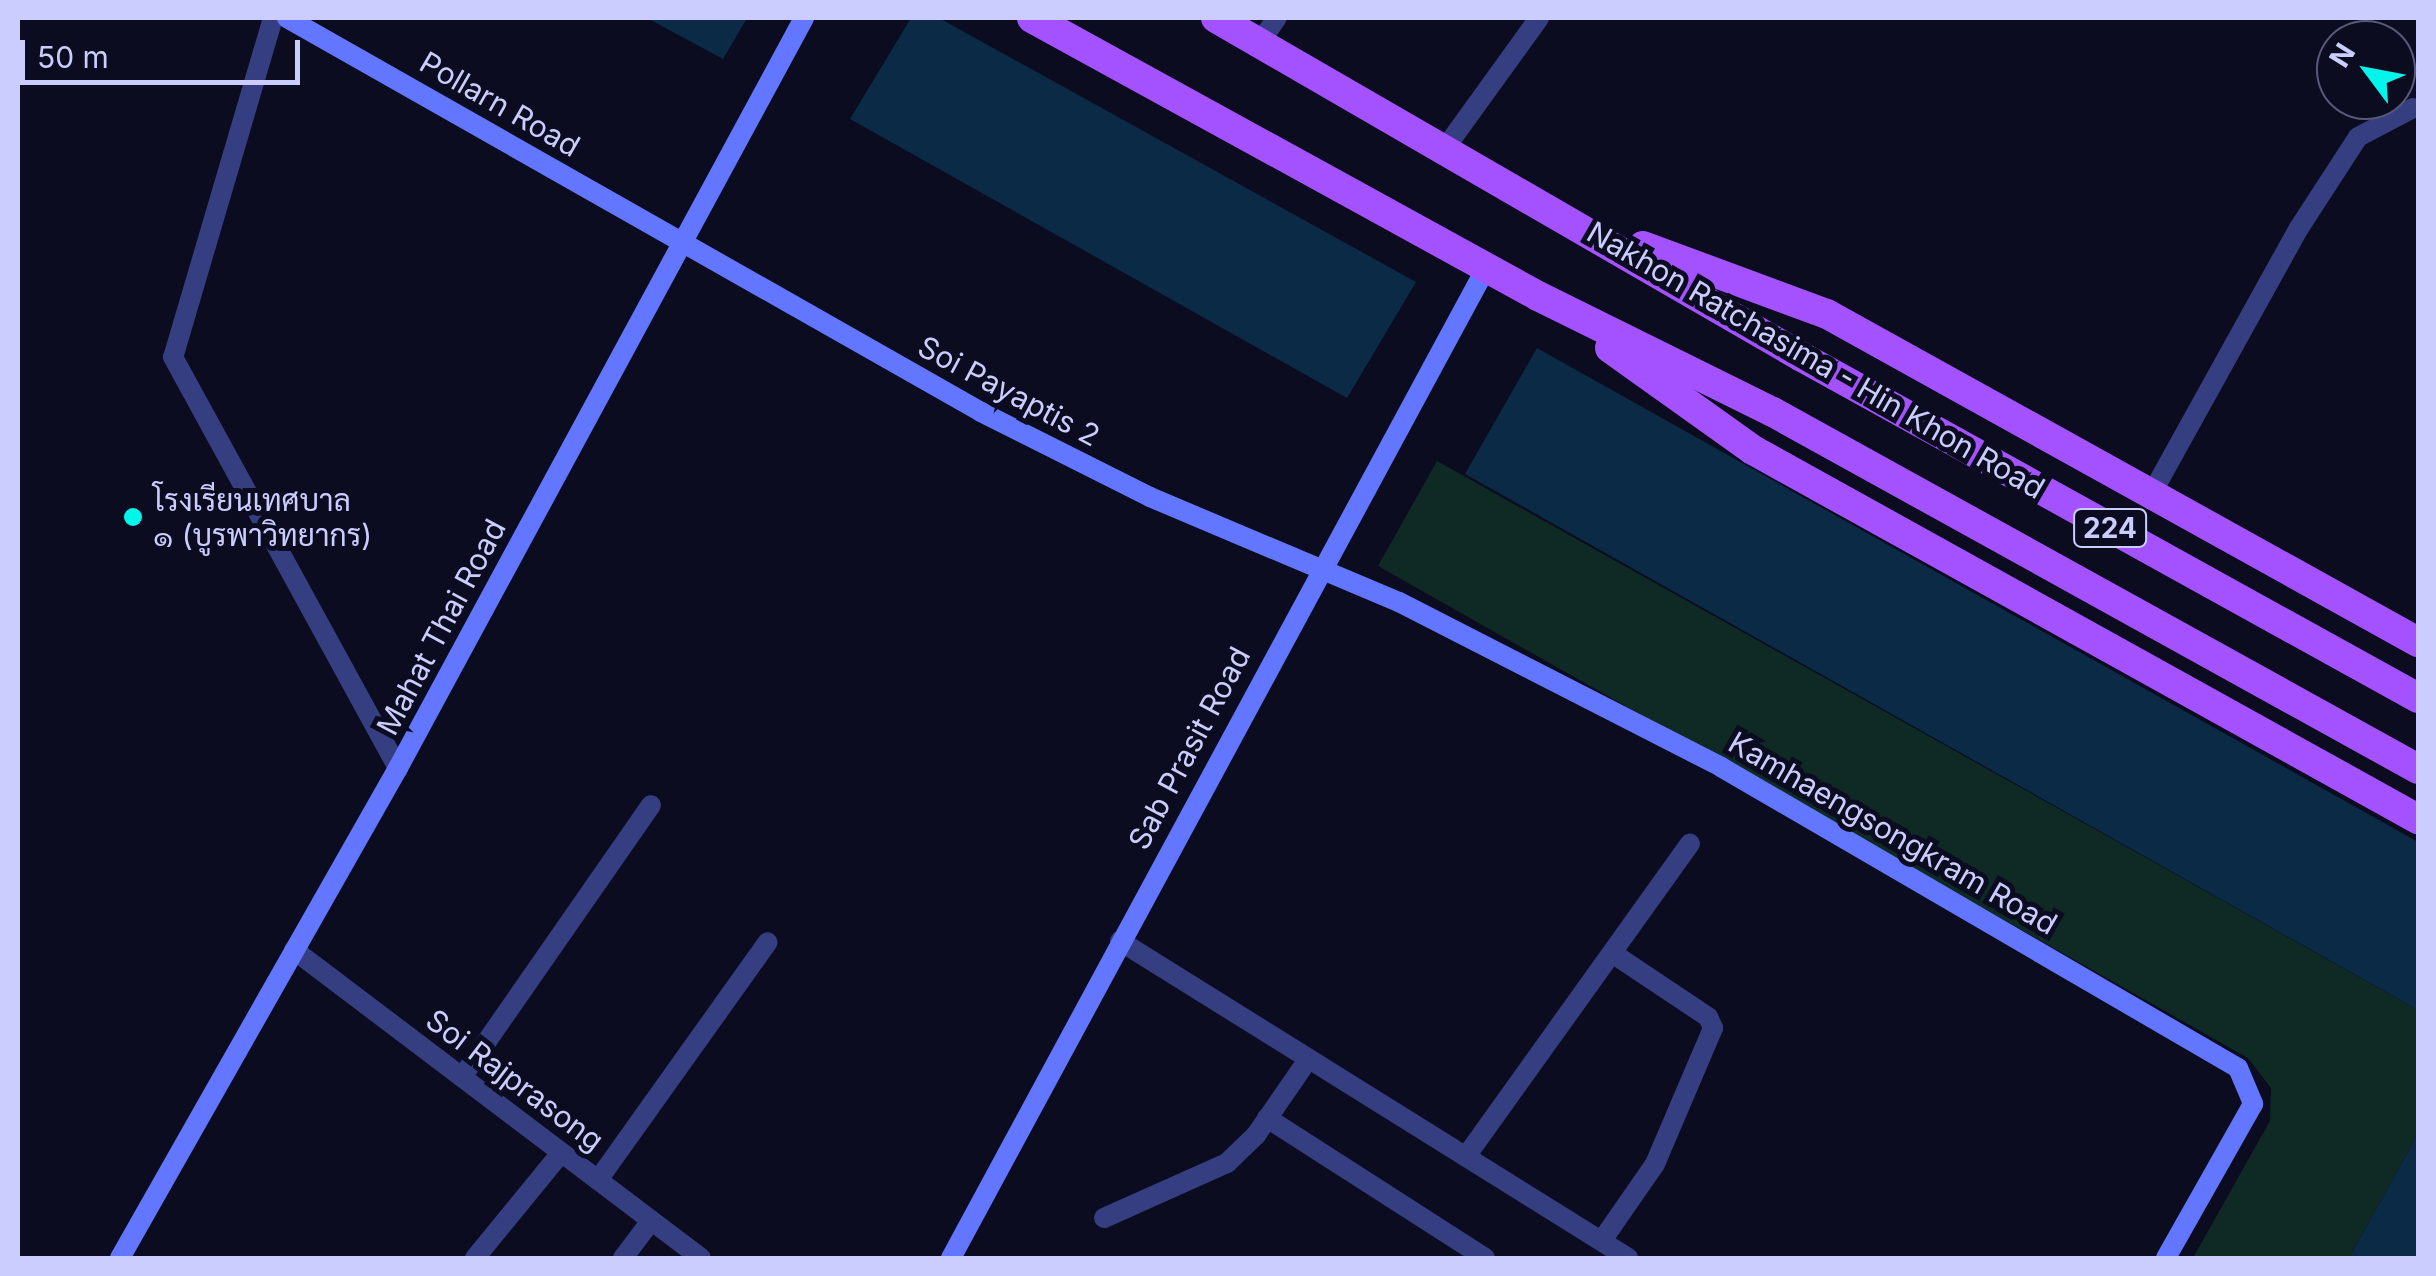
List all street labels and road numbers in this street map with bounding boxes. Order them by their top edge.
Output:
street label: Pollarn Road [414,44,586,164]
street label: Nakhon Ratchasima - Hin Khon Road [1581,214,2051,506]
street label: Soi Payaptis 2 [912,328,1106,454]
road number: 224 [2072,505,2148,551]
street label: Mahat Thai Road [369,513,513,741]
street label: Sab Prasit Road [1121,641,1257,855]
street label: Kamhaengsongkram Road [1722,724,2064,942]
street label: Soi Rajprasong [419,1002,611,1158]

